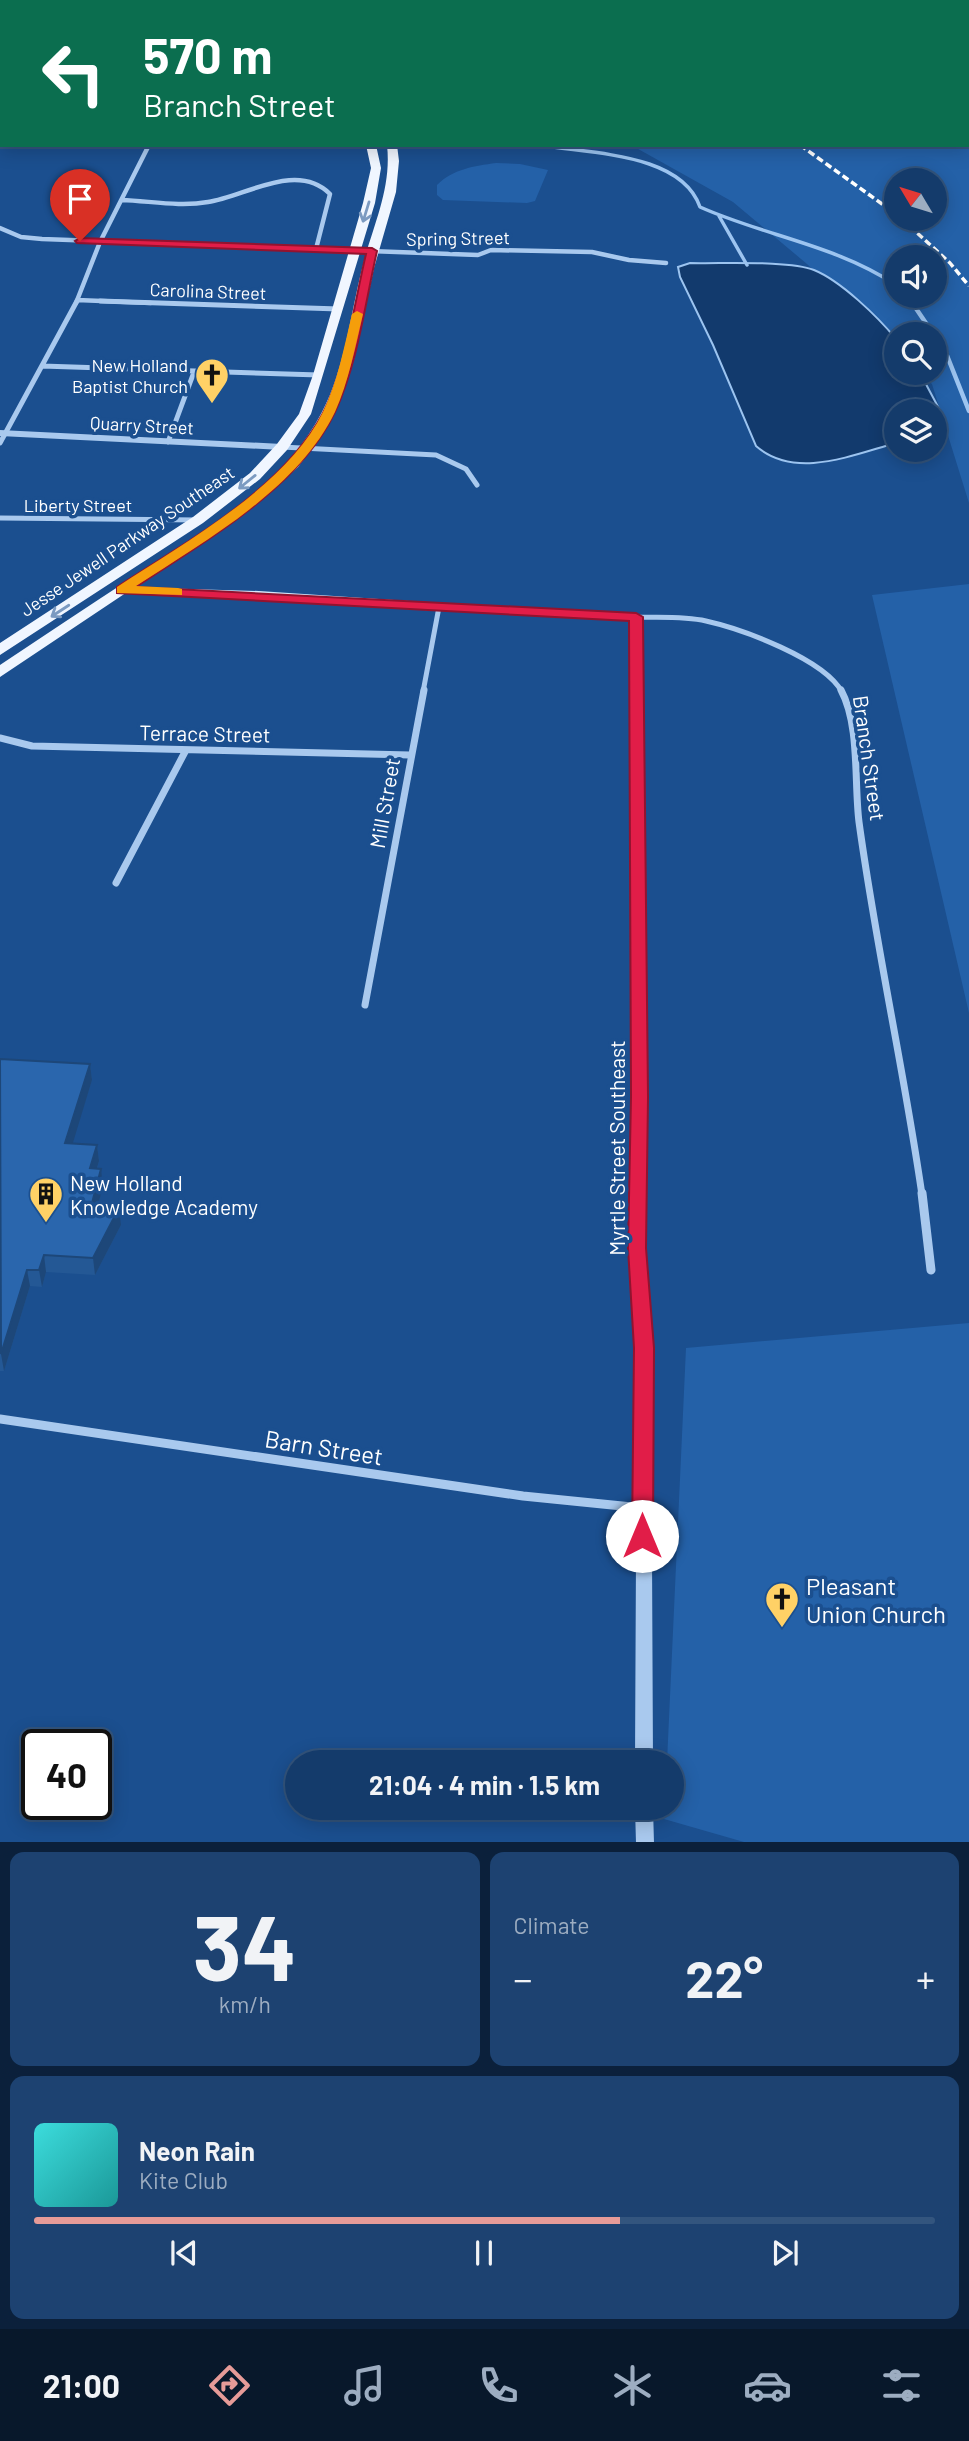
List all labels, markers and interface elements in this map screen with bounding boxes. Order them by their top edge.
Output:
text: 570 m [143,25,272,84]
icon: left [28,28,119,119]
text: Branch Street [143,85,336,123]
north arrow [884,168,947,231]
map controls [884,168,947,462]
pin [50,169,110,241]
icon: arrive [61,180,99,218]
one-way arrow [359,200,372,223]
street label: Spring Street [406,226,510,250]
button: sound [884,245,947,308]
street label: Carolina Street [149,278,267,304]
button: search [884,322,947,385]
place label: New Holland Baptist Church [72,354,188,397]
church icon: New Holland Baptist Church [193,356,231,405]
button: layers [884,399,947,462]
street label: Quarry Street [90,411,194,439]
street label: Jesse Jewell Parkway Southeast [16,461,238,621]
one-way arrow [239,474,257,490]
street label: Liberty Street [24,494,132,516]
one-way arrow [51,604,70,618]
street label: Branch Street [849,694,891,822]
street label: Terrace Street [139,719,271,747]
street label: Mill Street [364,756,404,850]
street label: Myrtle Street Southeast [604,1040,629,1256]
place label: New Holland Knowledge Academy [70,1170,258,1219]
building icon: New Holland Knowledge Academy [27,1175,65,1224]
street label: Barn Street [263,1423,385,1471]
position arrow [605,1499,679,1573]
place label: Pleasant Union Church [806,1571,946,1628]
church icon: Pleasant Union Church [763,1580,801,1629]
speed limit sign: 40 [21,1729,112,1820]
text: 21:04 · 4 min · 1.5 km [369,1769,600,1800]
text: 34 [193,1890,297,1999]
text: Climate [514,1911,590,1939]
text: 22° [685,1946,763,2008]
text: − [514,1955,533,2001]
text: + [916,1955,935,2001]
text: km/h [219,1990,271,2018]
text: Neon Rain [139,2135,255,2166]
text: Kite Club [139,2166,228,2194]
icon: previous [165,2234,203,2272]
icon: pause [465,2234,503,2272]
icon: next [766,2234,804,2272]
icon: directions [205,2361,254,2410]
icon: music [340,2361,389,2410]
icon: phone [474,2361,523,2410]
icon: climate [608,2361,657,2410]
icon: car [743,2361,792,2410]
icon: filters [877,2361,926,2410]
text: 21:00 [43,2366,120,2404]

